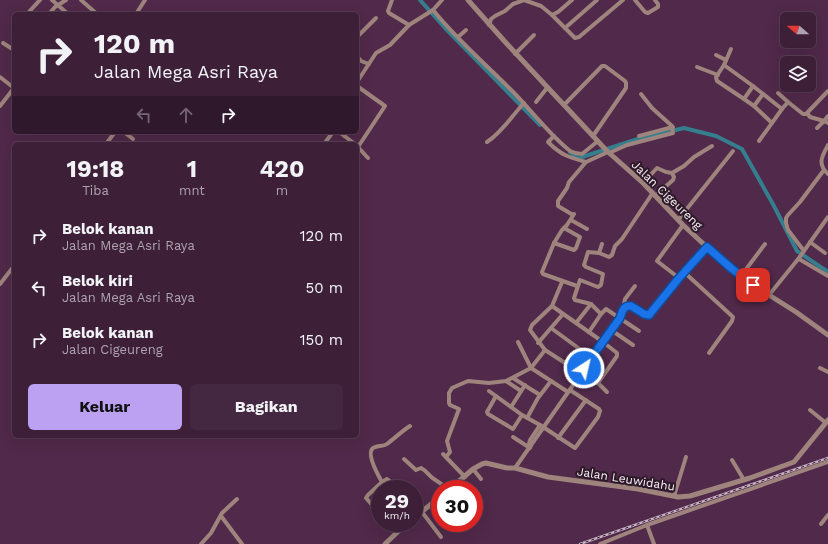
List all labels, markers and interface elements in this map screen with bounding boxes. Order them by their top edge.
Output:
north arrow [780,12,816,48]
map controls [780,12,816,92]
text: 120 m [94,27,175,60]
icon: right [28,28,80,80]
button: layers [780,56,816,92]
text: Jalan Mega Asri Raya [94,61,278,82]
icon: left [133,104,155,126]
icon: ahead [175,104,197,126]
icon: right [217,104,239,126]
text: 19:18 [67,155,124,183]
text: 1 [187,155,197,183]
text: 420 [259,155,304,183]
street label: Jalan Cigeureng [629,158,706,233]
text: Tiba [82,183,109,198]
text: mnt [179,183,205,198]
text: m [276,183,288,198]
text: Belok kanan [62,220,153,238]
icon: right [28,225,50,247]
text: 120 m [300,227,343,245]
text: Jalan Mega Asri Raya [62,238,195,253]
pin [736,268,770,302]
text: Belok kiri [62,272,133,290]
icon: arrive [742,274,764,296]
icon: left [28,277,50,299]
text: 50 m [306,279,343,297]
text: Jalan Mega Asri Raya [62,290,195,305]
text: Belok kanan [62,324,153,342]
icon: right [28,329,50,351]
text: 150 m [300,331,343,349]
text: Jalan Cigeureng [62,342,163,357]
position arrow [563,347,605,389]
button: Keluar [28,384,182,430]
button: Bagikan [190,384,343,430]
street label: Jalan Leuwidahu [576,464,676,494]
speed limit sign: 30 [431,480,483,532]
text: 29 [385,489,409,513]
text: km/h [384,510,410,521]

